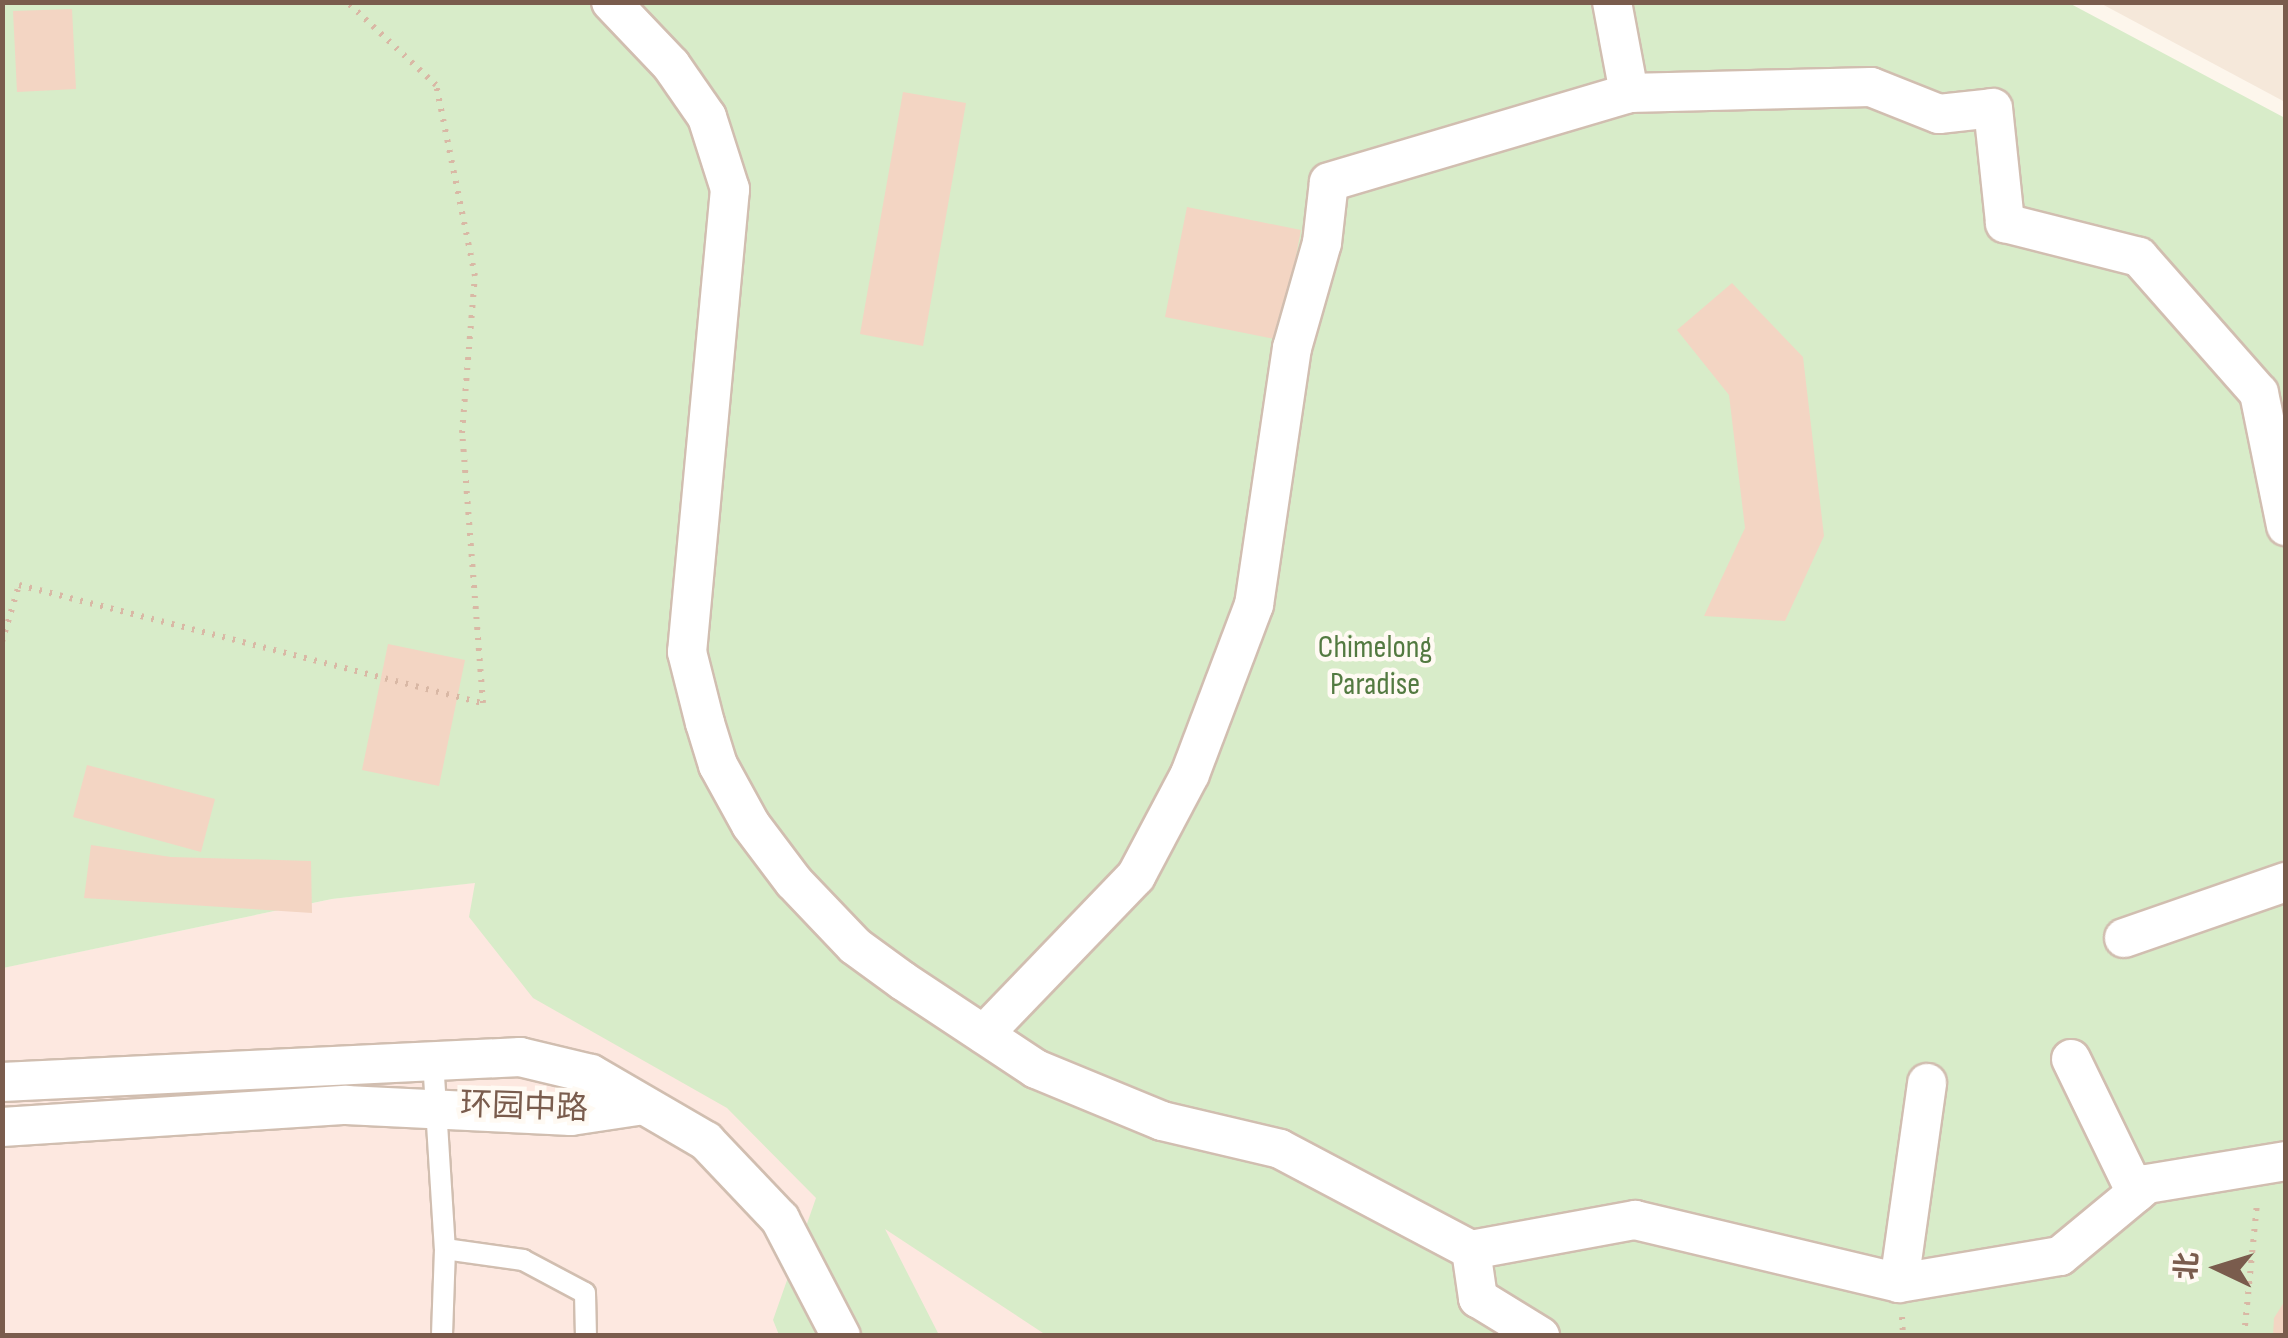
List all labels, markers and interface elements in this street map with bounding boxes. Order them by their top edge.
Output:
park label: Chimelong Paradise [1318,630,1432,705]
street label: 环园中路 [459,1087,589,1129]
north arrow [2168,1218,2268,1318]
text: 北 [2170,1251,2205,1281]

